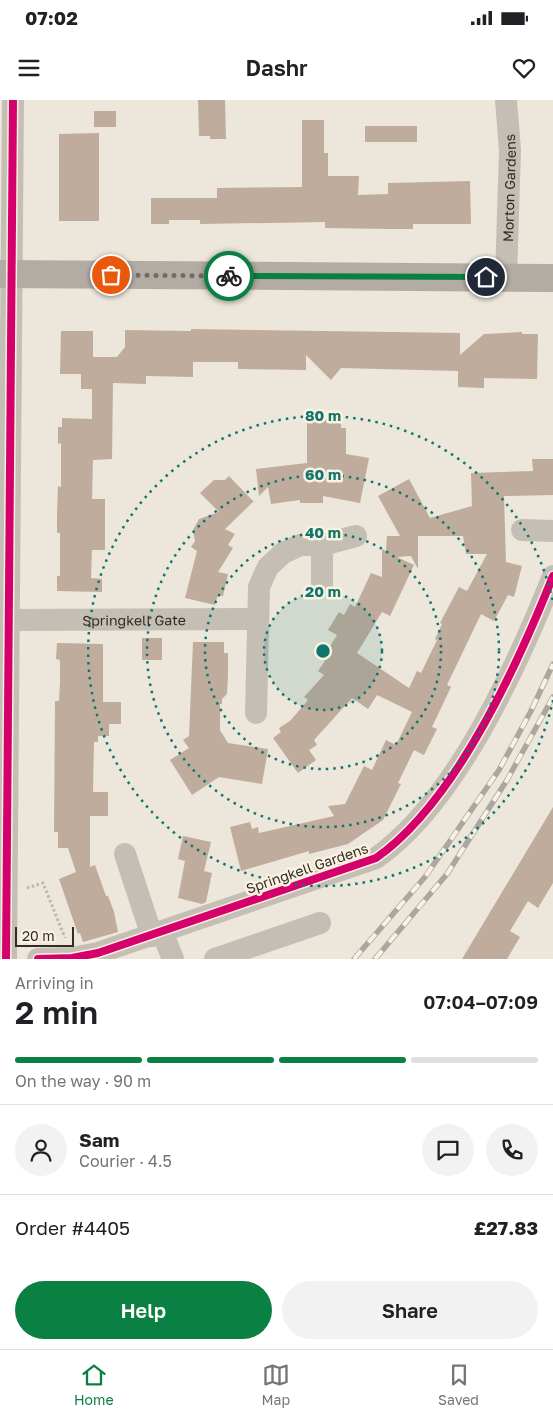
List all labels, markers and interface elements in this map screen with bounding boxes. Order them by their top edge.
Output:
text: 07:02 [25,6,78,29]
icon: menu [15,54,43,82]
text: Dashr [245,54,308,81]
icon: heart [510,54,538,82]
street label: Morton Gardens [499,133,518,242]
courier [204,251,254,301]
pin [90,254,132,296]
pin [465,256,507,298]
icon: bag [97,261,125,289]
icon: bike [215,262,243,290]
icon: home [472,263,500,291]
text: 80 m [305,406,341,424]
text: 60 m [305,465,341,483]
text: 40 m [305,523,341,541]
text: 20 m [305,582,341,600]
street label: Springkell Gate [82,611,186,628]
centre of rings [314,642,332,660]
street label: Springkell Gardens [244,839,370,897]
scale bar [15,924,74,947]
text: 20 m [22,927,55,944]
text: Arriving in [15,973,94,993]
text: 07:04–07:09 [423,990,538,1013]
text: 2 min [15,993,98,1031]
text: On the way · 90 m [15,1071,151,1091]
button: person [15,1124,67,1176]
button: chat [422,1124,474,1176]
button: phone [486,1124,538,1176]
text: Sam [79,1128,119,1151]
text: Courier · 4.5 [79,1151,172,1171]
text: Order #4405 [15,1216,130,1239]
text: £27.83 [474,1216,538,1239]
button: Help [15,1281,272,1339]
button: Share [282,1281,538,1339]
tab: Home [74,1361,114,1408]
tab: Map [262,1361,290,1408]
tab: Saved [438,1361,479,1408]

